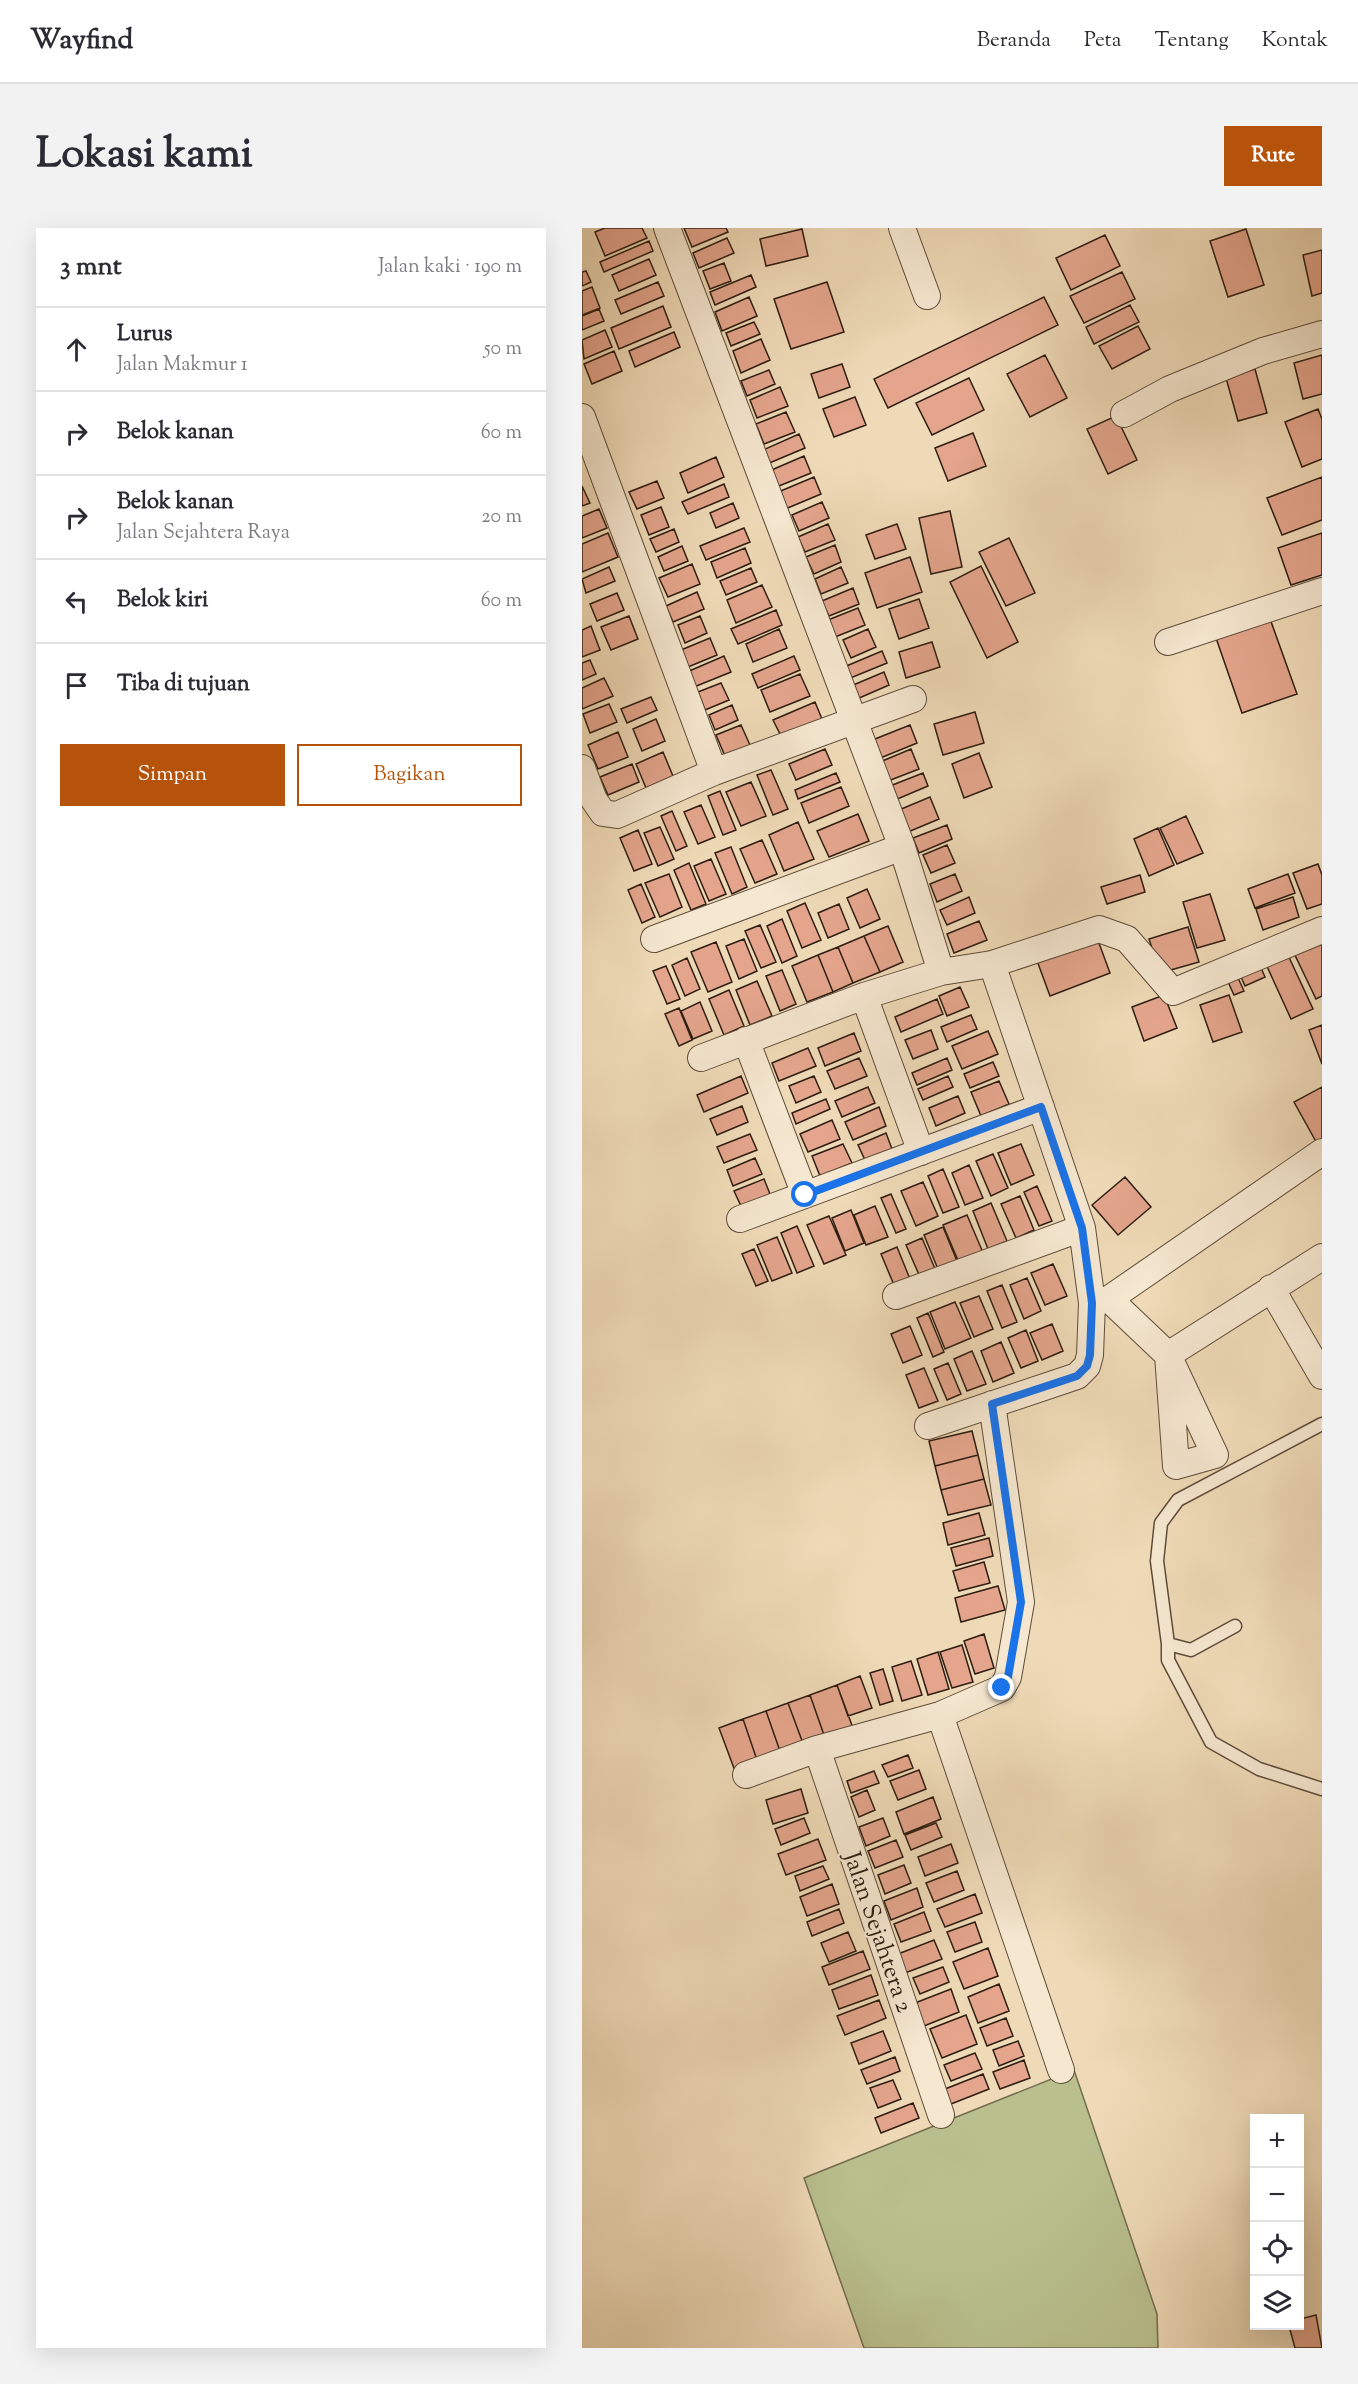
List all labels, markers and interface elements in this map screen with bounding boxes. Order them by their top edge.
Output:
text: Wayfind [30,21,133,61]
text: Beranda [977,26,1051,56]
text: Peta [1084,26,1122,56]
text: Tentang [1155,26,1229,56]
text: Kontak [1262,26,1328,56]
text: Lokasi kami [36,126,253,186]
button: Rute [1224,126,1322,186]
text: 3 mnt [60,249,122,286]
text: Jalan kaki · 190 m [378,253,522,282]
text: Lurus [117,319,173,351]
icon: ahead [60,333,93,366]
text: 50 m [484,335,522,364]
text: Jalan Makmur 1 [117,351,248,380]
icon: right [60,417,93,450]
text: Belok kanan [117,417,234,449]
text: 60 m [481,419,522,448]
text: Belok kanan [117,487,234,519]
icon: right [60,501,93,534]
text: 20 m [481,503,522,532]
text: Jalan Sejahtera Raya [117,519,290,548]
icon: left [60,585,93,618]
text: Belok kiri [117,585,208,617]
text: 60 m [481,587,522,616]
icon: arrive [60,669,93,702]
text: Tiba di tujuan [117,669,250,701]
button: Simpan [60,744,285,806]
button: Bagikan [297,744,522,806]
route start [791,1181,817,1207]
route end [988,1674,1014,1700]
street label: Jalan Sejahtera 2 [833,1846,920,2018]
map controls [1250,2114,1304,2330]
button: + [1250,2114,1304,2168]
button: − [1250,2168,1304,2222]
button: locate [1250,2222,1304,2276]
button: layers [1250,2276,1304,2330]

